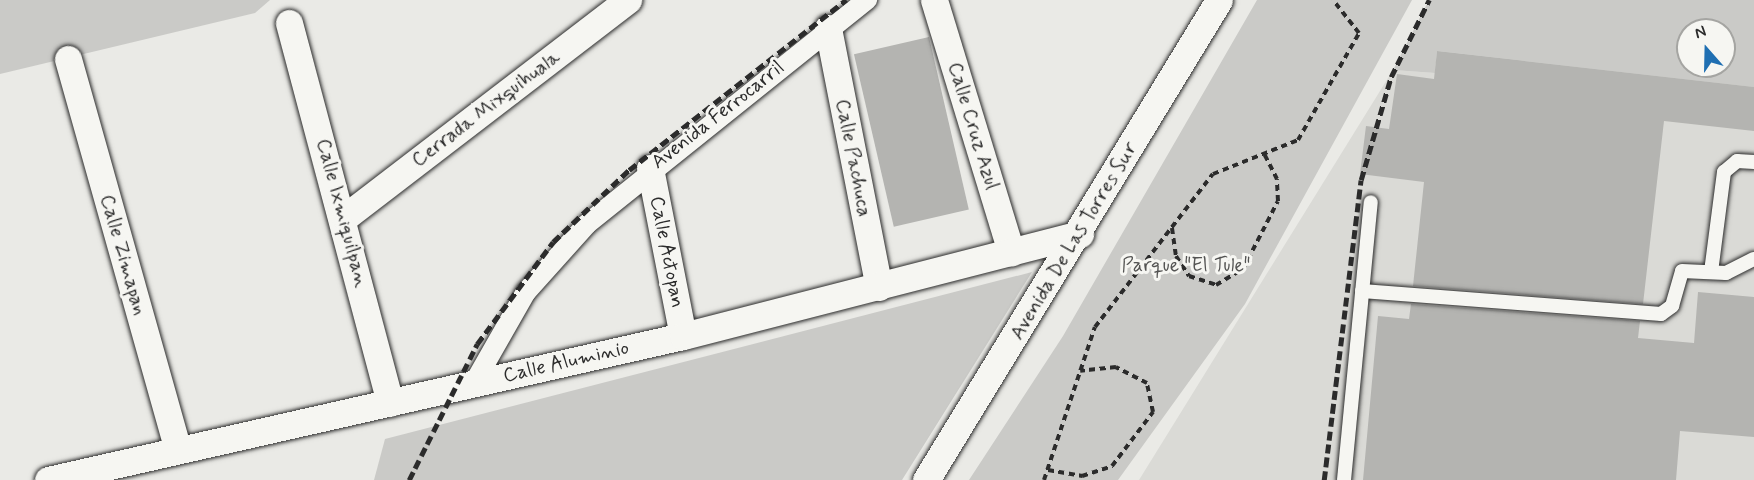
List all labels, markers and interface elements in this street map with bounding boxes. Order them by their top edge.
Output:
north arrow [1676,18,1736,78]
text: N [1692,21,1709,44]
street label: Cerrada Mixquihuala [408,46,564,172]
street label: Avenida Ferrocarril [647,55,789,175]
street label: Calle Cruz Azul [942,60,1004,192]
street label: Calle Pachuca [830,98,876,218]
street label: Calle Ixmiquilpan [310,133,374,293]
street label: Avenida De Las Torres Sur [1006,138,1142,344]
street label: Calle Zimapan [94,191,152,319]
street label: Calle Actopan [644,194,690,310]
park label: Parque "El Tule" [1121,253,1251,277]
street label: Calle Aluminio [502,336,630,388]

